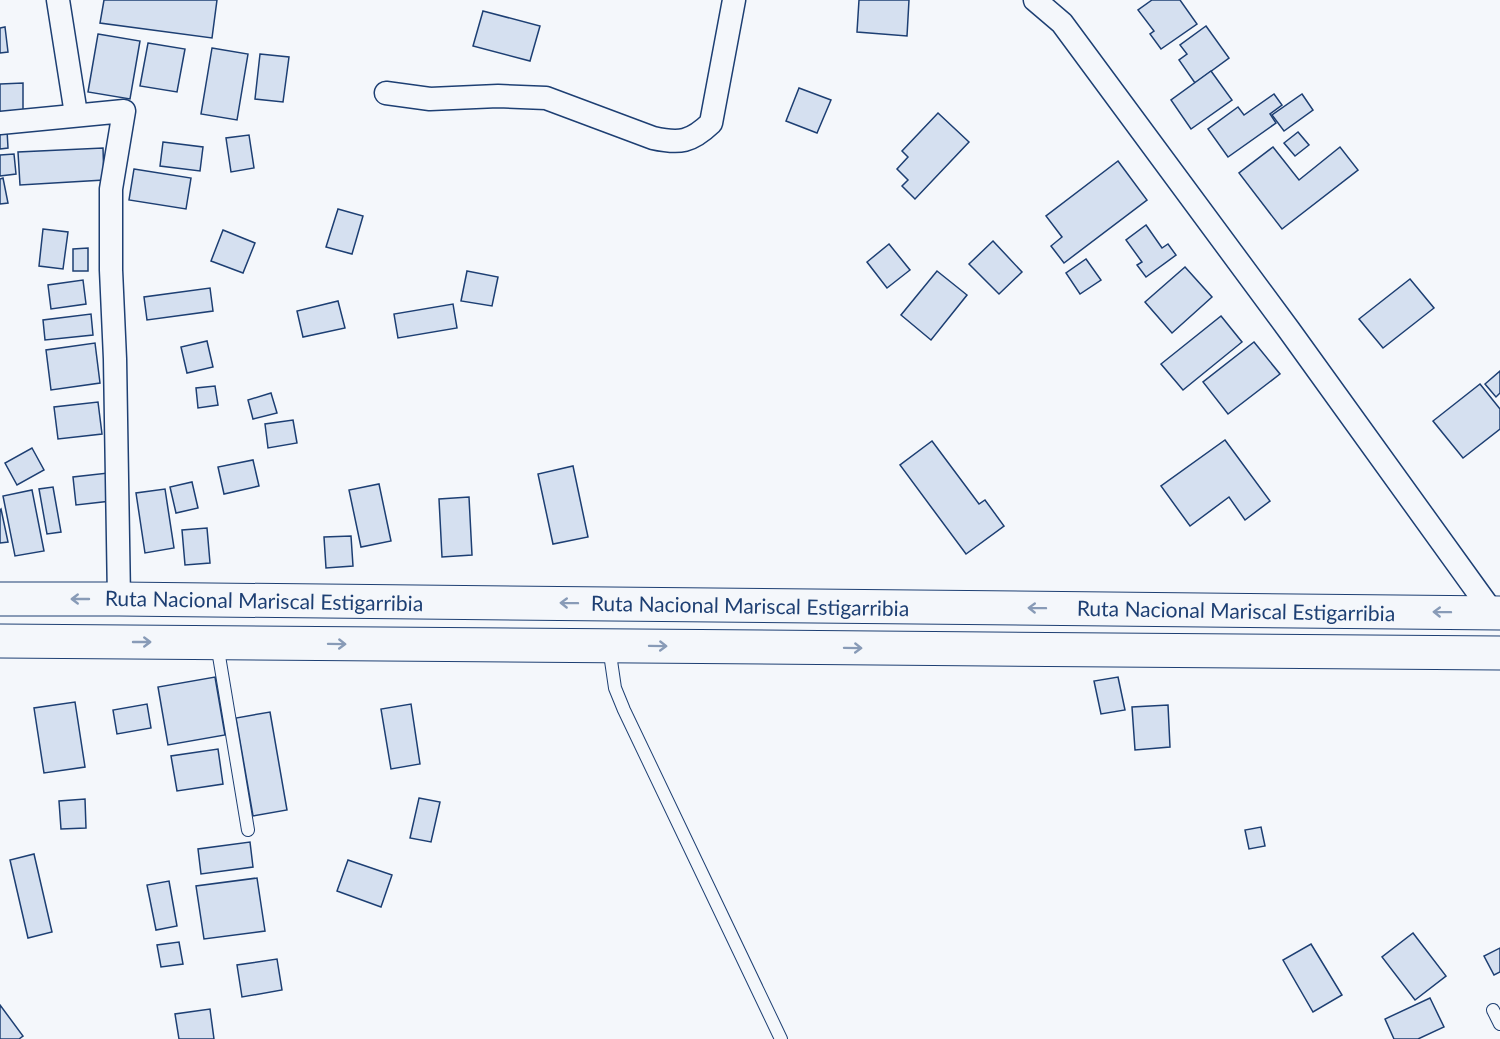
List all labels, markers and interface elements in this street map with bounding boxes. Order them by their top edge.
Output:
street label: Ruta Nacional Mariscal Estigarribia [105,585,423,615]
street label: Ruta Nacional Mariscal Estigarribia [591,590,909,620]
one-way arrow [70,593,90,605]
street label: Ruta Nacional Mariscal Estigarribia [1077,595,1395,625]
one-way arrow [559,597,579,609]
one-way arrow [1027,602,1047,614]
one-way arrow [1432,606,1452,618]
one-way arrow [132,636,152,648]
one-way arrow [327,638,347,649]
one-way arrow [648,640,668,652]
one-way arrow [843,642,863,654]

